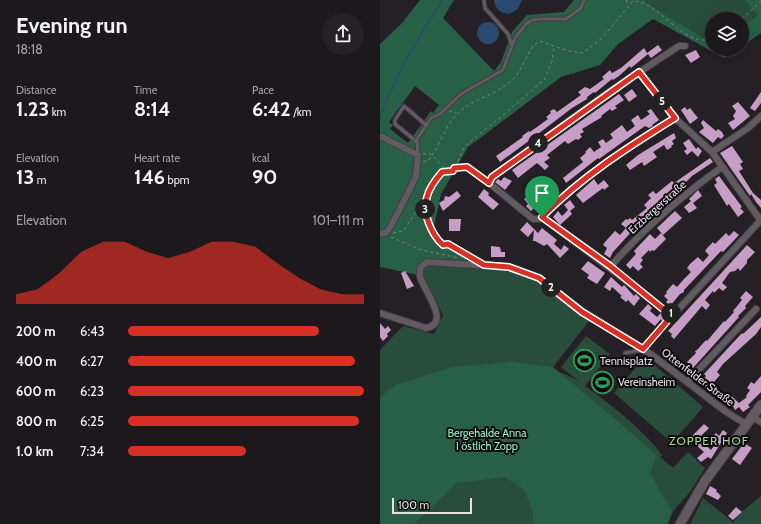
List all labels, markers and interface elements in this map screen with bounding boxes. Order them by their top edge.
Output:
text: Evening run [16,12,128,39]
map controls [705,12,749,56]
button: layers [705,12,749,56]
button: share [322,13,364,55]
text: 18:18 [16,41,43,57]
text: Distance [16,83,57,97]
text: Time [134,83,157,97]
text: Pace [252,83,274,97]
pin: 5 [652,91,672,111]
text: 5 [659,94,665,108]
text: 1.23 [16,97,49,121]
text: 8:14 [134,97,170,121]
text: 6:42 [252,97,291,121]
text: km [49,105,66,119]
text: /km [291,105,311,119]
pin: 4 [528,133,548,153]
text: 4 [535,136,541,150]
text: Elevation [16,151,59,165]
text: Heart rate [134,151,180,165]
text: kcal [252,151,270,165]
text: 13 [16,165,34,189]
text: 146 [134,165,165,189]
text: 90 [252,165,277,189]
text: m [34,173,46,187]
text: bpm [165,173,189,187]
pin [525,176,559,217]
street label: Erzbergerstraße [625,177,689,237]
icon: arrive [531,182,553,204]
pin: 3 [415,199,435,219]
text: 3 [422,202,428,216]
text: Elevation [16,212,67,228]
text: 101–111 m [313,212,364,228]
pin: 2 [541,277,561,297]
text: 2 [548,280,554,294]
pin: 1 [661,303,681,323]
text: 1 [669,306,673,320]
text: 200 m [16,323,55,339]
text: 6:43 [80,323,105,339]
street label: Ottenfelder Straße [659,345,737,409]
sports icon: Tennisplatz [572,348,598,374]
text: 400 m [16,353,57,369]
text: 6:27 [80,353,103,369]
place label: Tennisplatz [600,354,653,368]
sports icon: Vereinsheim [589,369,615,395]
place label: Vereinsheim [618,375,676,389]
text: 600 m [16,383,56,399]
text: 6:23 [80,383,104,399]
text: 800 m [16,413,56,429]
text: 6:25 [80,413,104,429]
park label: Bergehalde Anna I östlich Zopp [447,426,527,453]
district label: ZOPPER HOF [669,433,749,448]
text: 1.0 km [16,443,53,459]
text: 7:34 [80,443,104,459]
scale bar [392,496,472,515]
text: 100 m [398,498,429,512]

